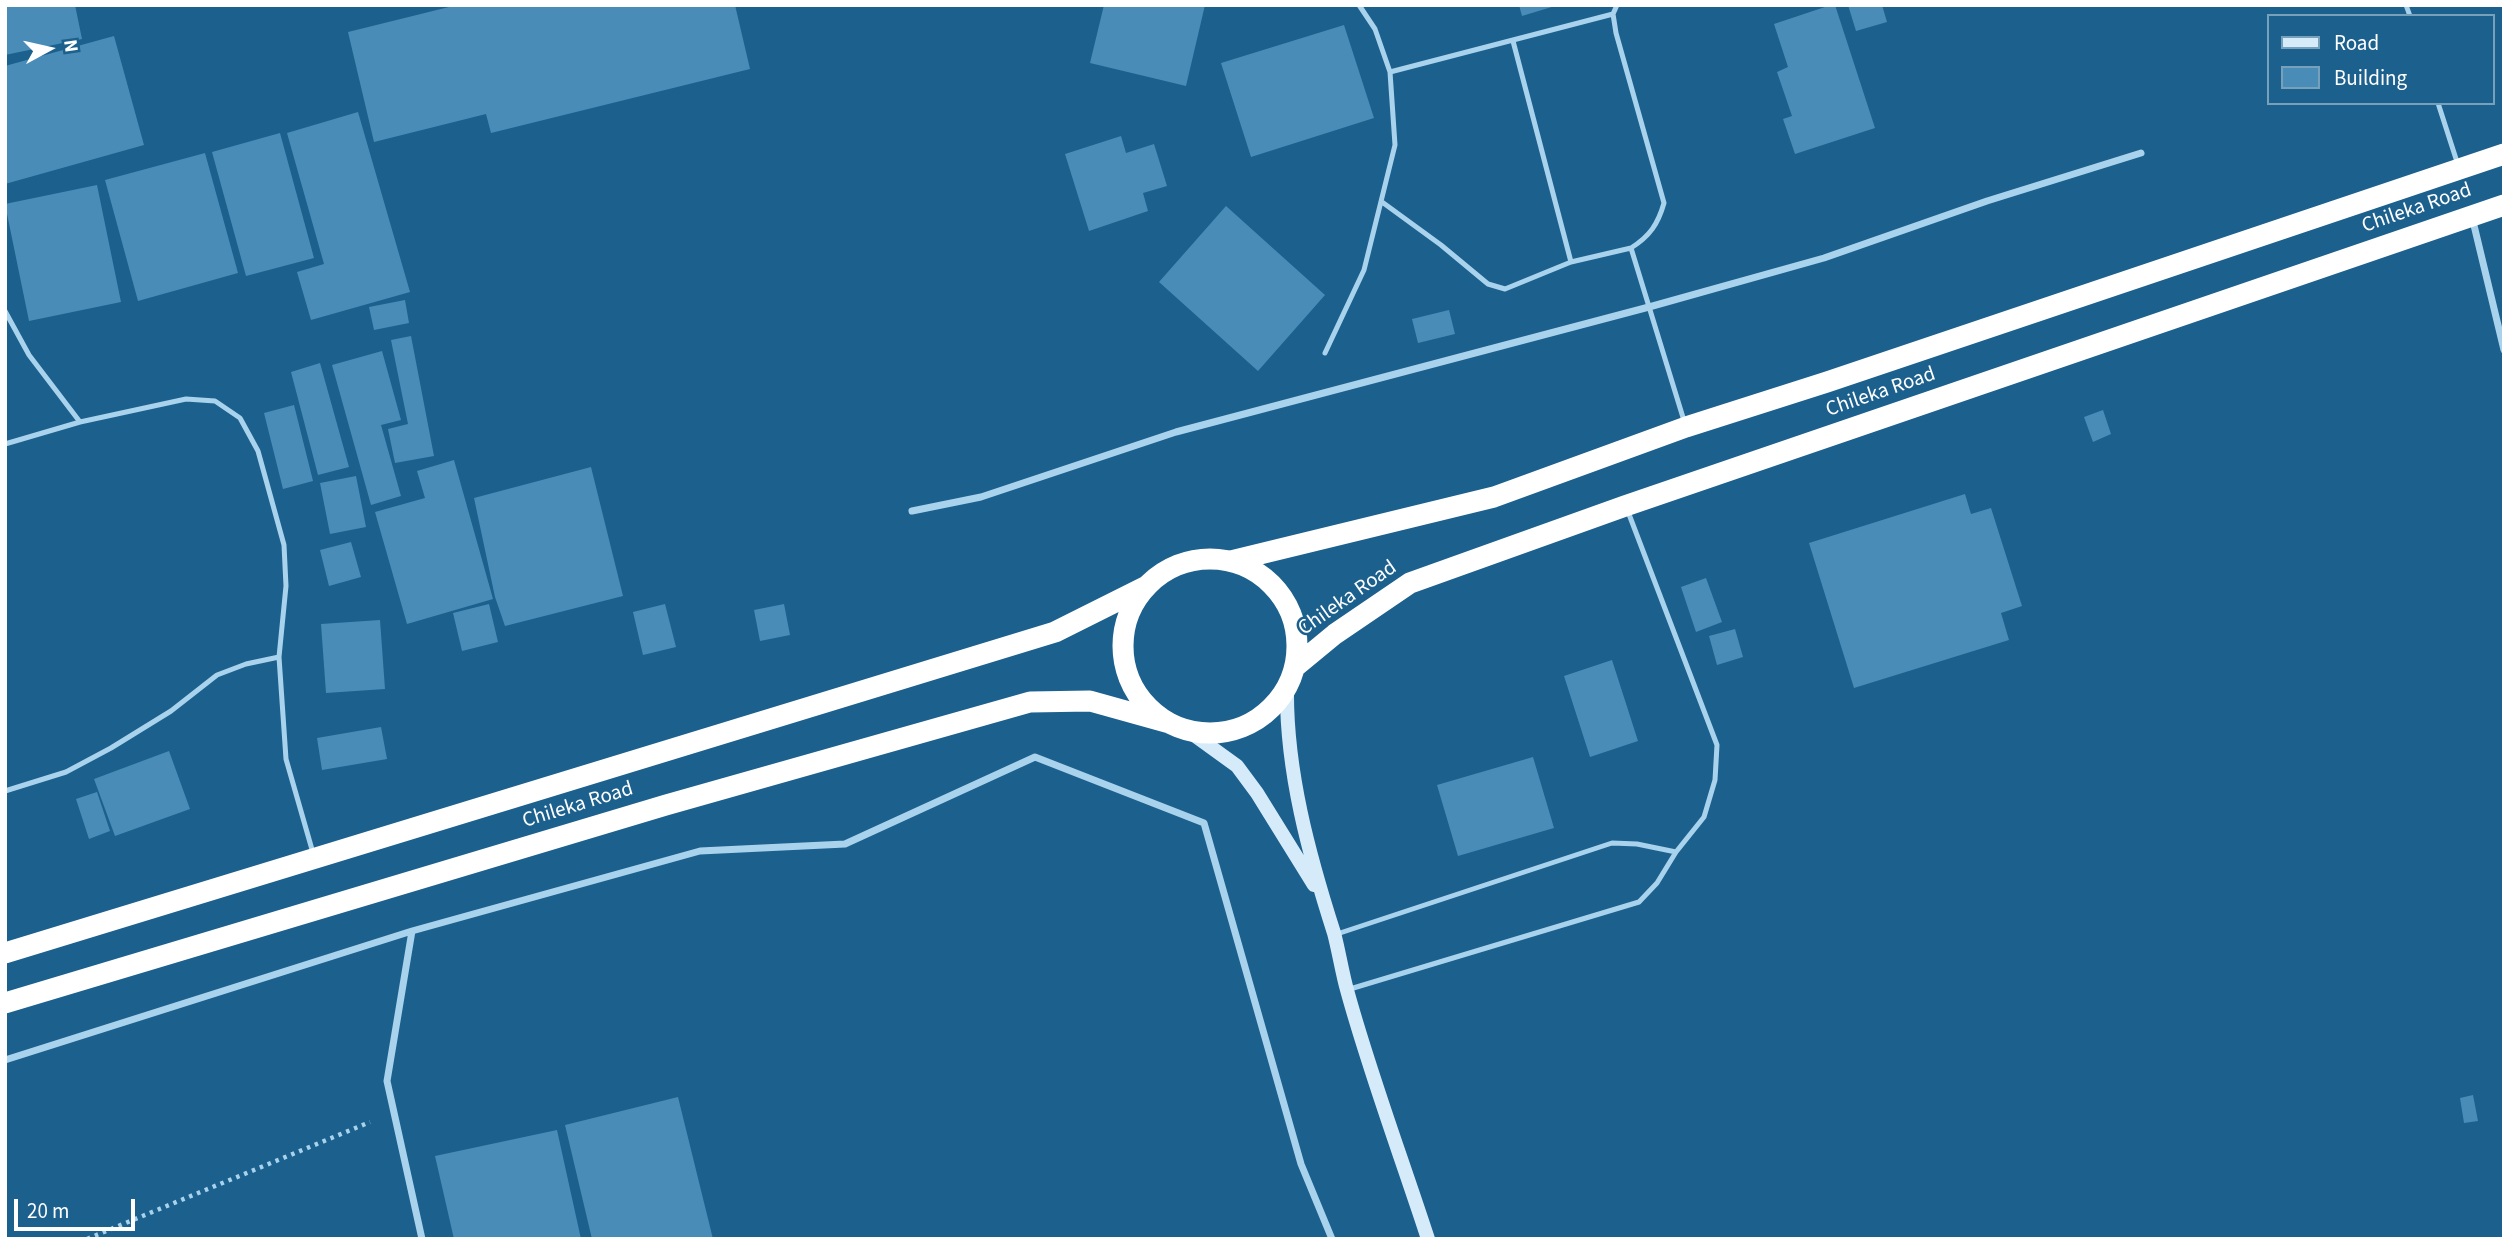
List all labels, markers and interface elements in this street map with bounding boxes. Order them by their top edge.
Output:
north arrow [14,14,84,84]
legend [2268,14,2495,105]
text: Road [2334,28,2379,58]
text: N [56,38,85,54]
text: Building [2334,63,2407,93]
street label: Chileka Road [2359,178,2475,240]
street label: Chileka Road [1823,362,1939,424]
street label: Chileka Road [1294,556,1402,642]
street label: Chileka Road [520,777,636,835]
scale bar [18,1184,138,1228]
text: 20 m [27,1196,69,1226]

